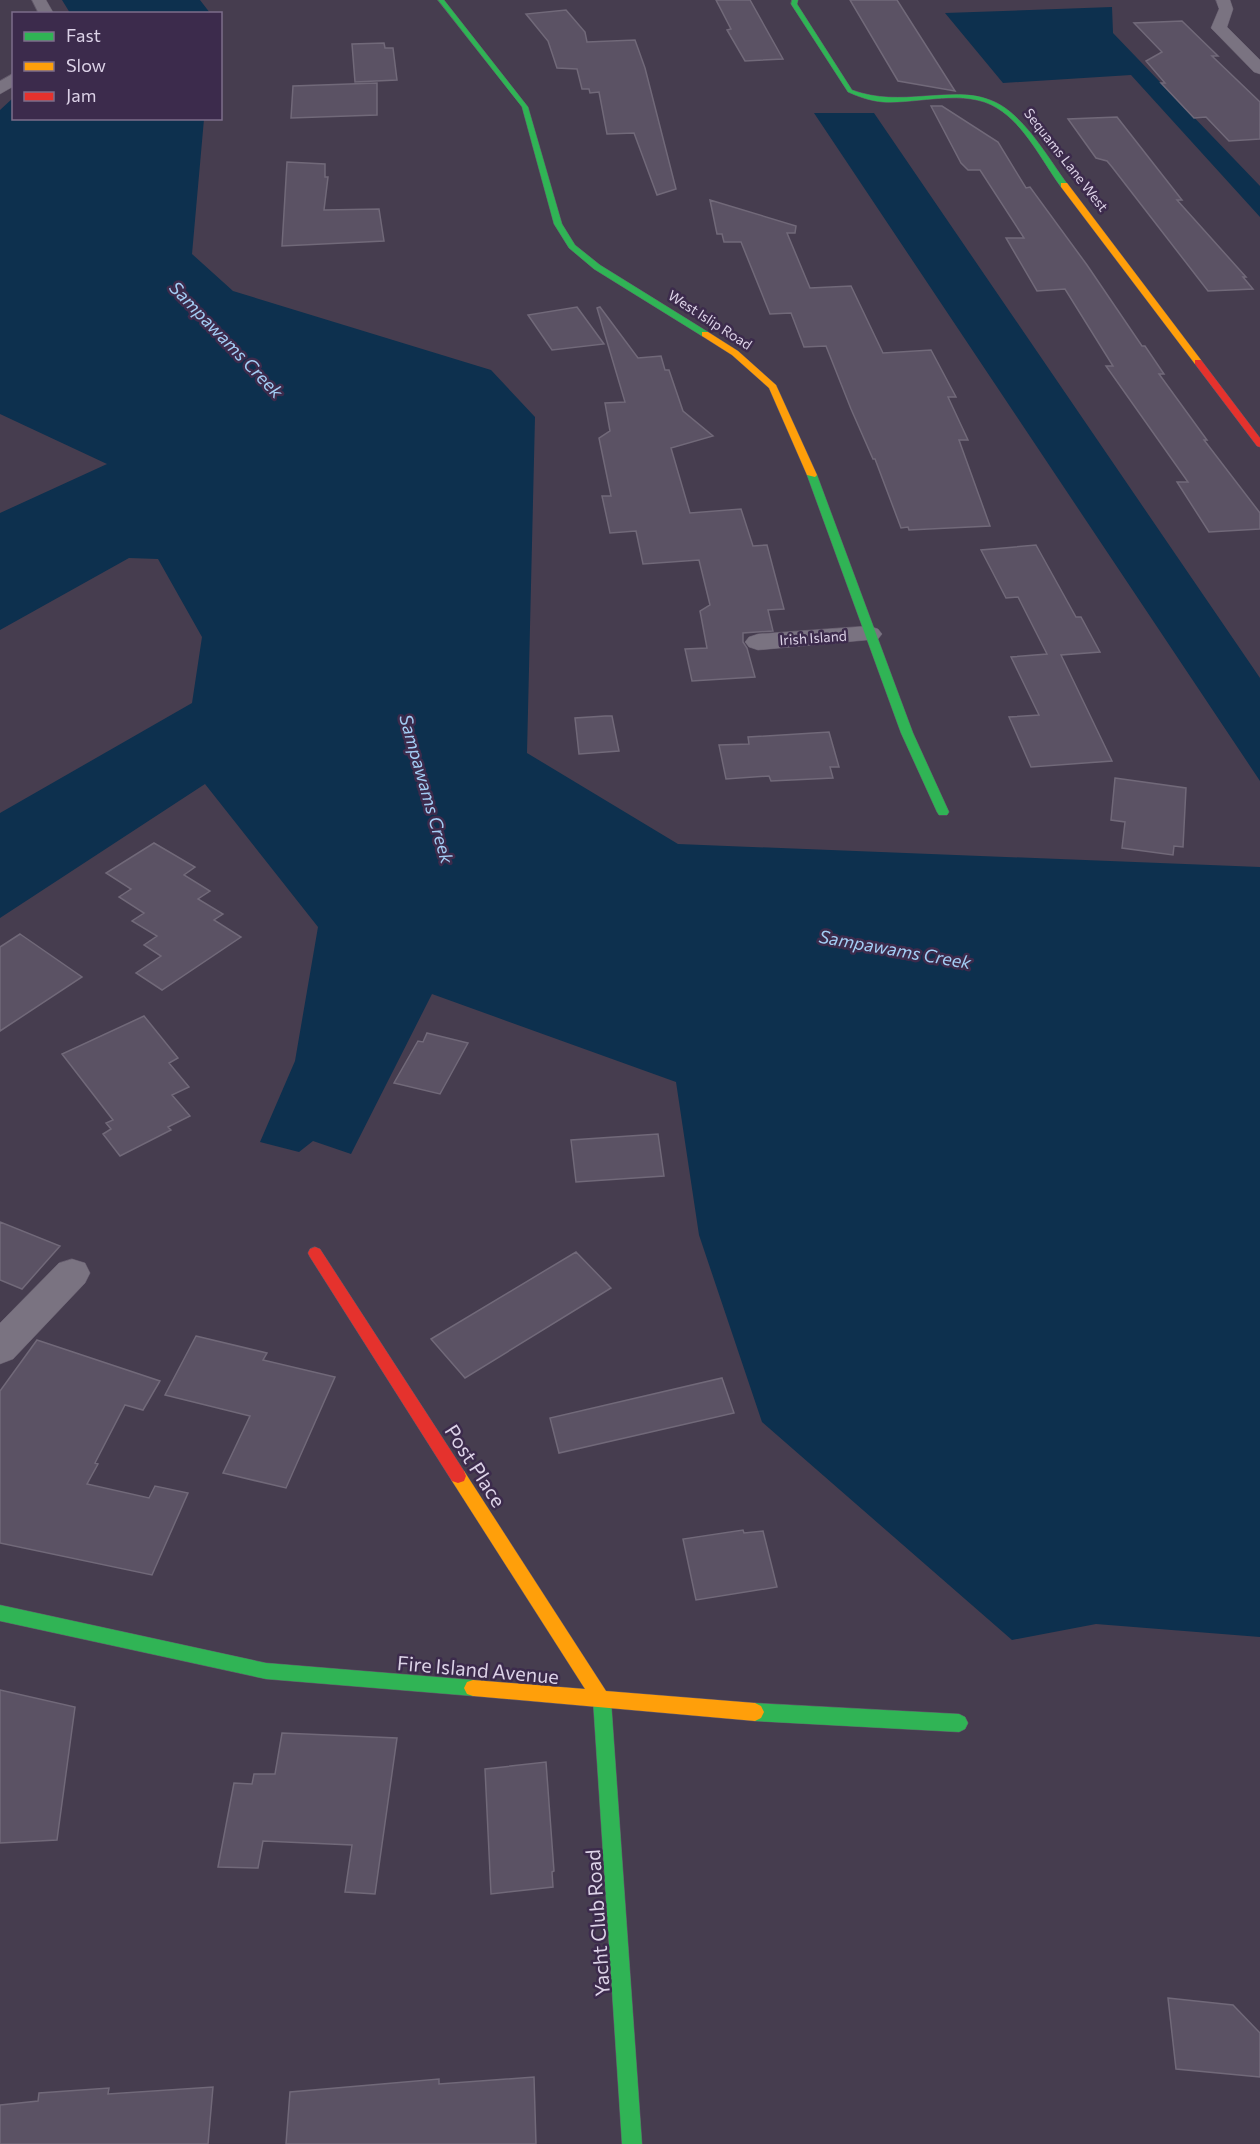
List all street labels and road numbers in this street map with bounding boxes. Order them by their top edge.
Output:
street label: Sequams Lane West [1021,105,1112,215]
street label: West Islip Road [665,286,755,353]
street label: Irish Island [779,627,847,648]
street label: Post Place [440,1420,511,1511]
street label: Fire Island Avenue [396,1650,560,1688]
street label: Yacht Club Road [580,1849,614,1997]

